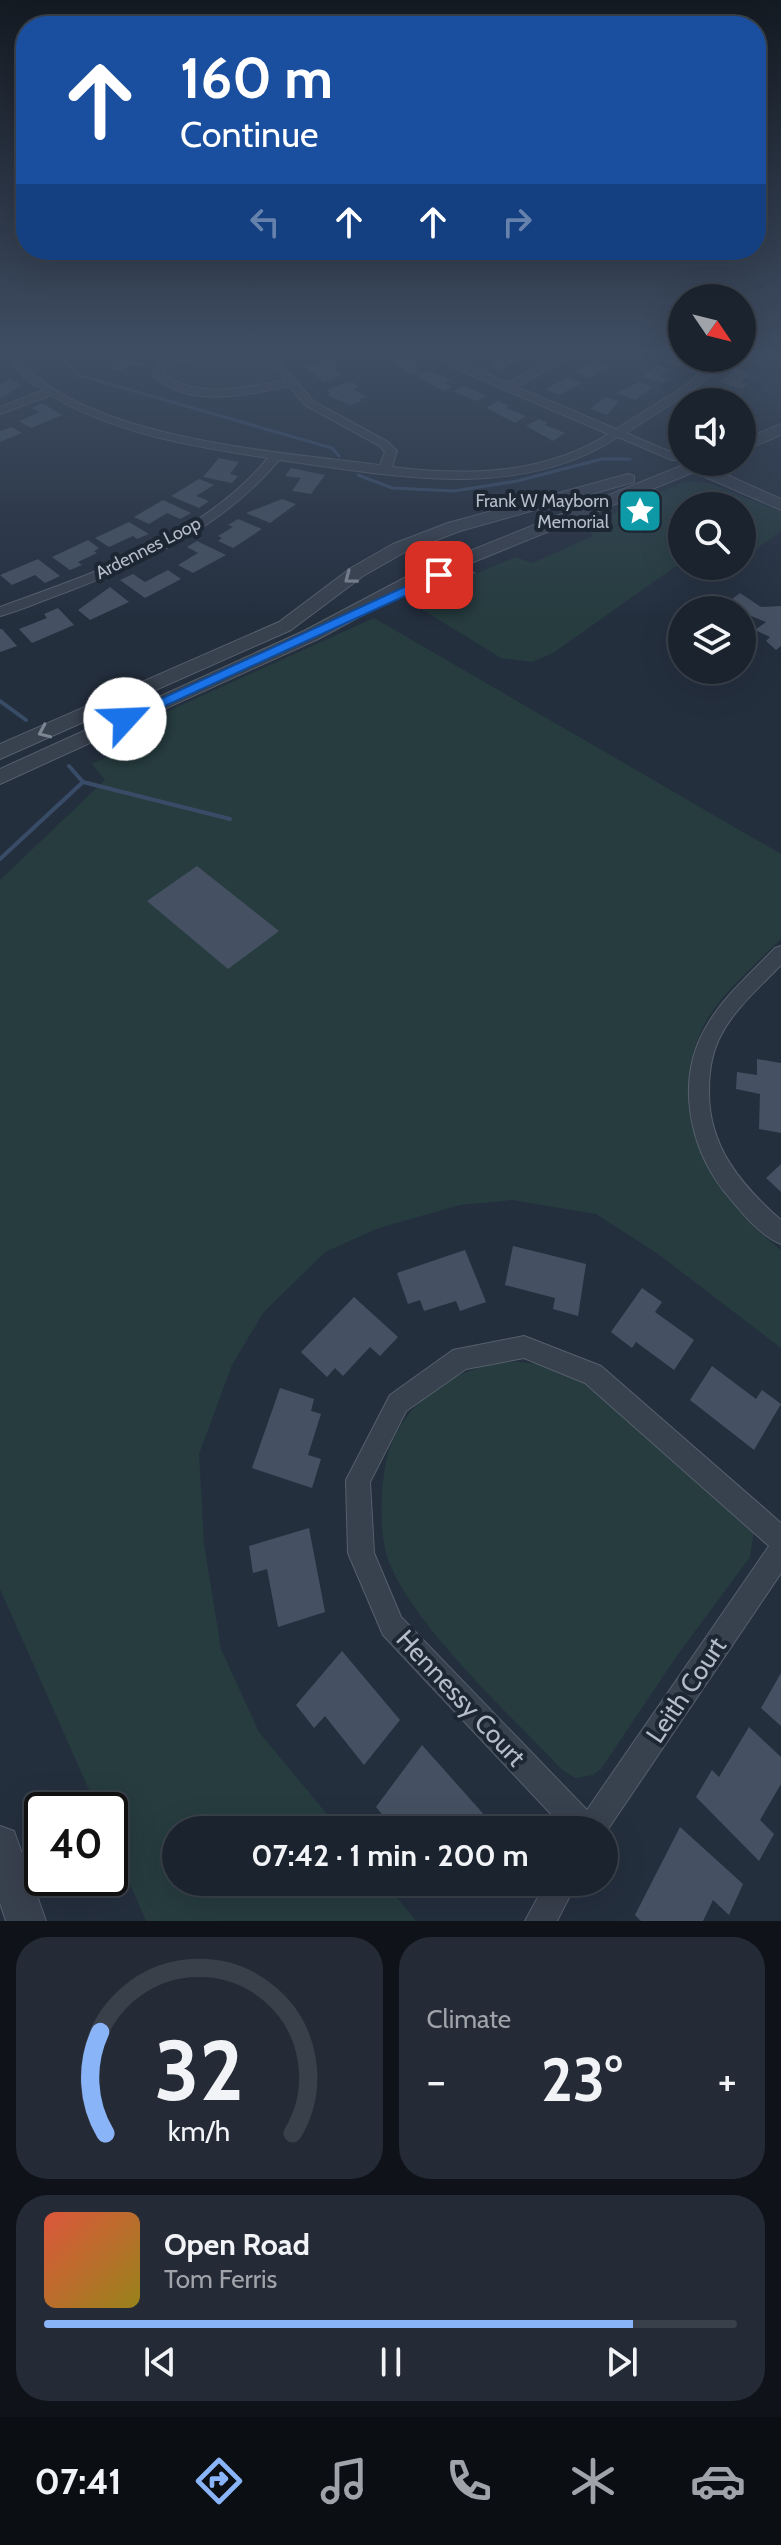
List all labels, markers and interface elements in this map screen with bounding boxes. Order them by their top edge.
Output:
text: 160 m [180,44,333,112]
icon: ahead [48,48,152,152]
text: Continue [180,112,319,156]
icon: left [243,200,287,244]
icon: ahead [327,200,371,244]
icon: ahead [411,200,455,244]
icon: right [495,200,539,244]
north arrow [668,284,756,372]
map controls [668,284,756,684]
button: sound [668,388,756,476]
place icon: Frank W Mayborn Memorial [616,487,664,535]
place label: Frank W Mayborn Memorial [475,490,610,533]
button: search [668,492,756,580]
street label: Ardennes Loop [92,512,204,584]
pin [405,541,473,609]
icon: arrive [417,553,461,597]
one-way arrow [344,569,359,583]
button: layers [668,596,756,684]
position arrow [83,677,167,761]
one-way arrow [38,722,53,738]
street label: Hennessy Court [390,1623,532,1773]
street label: Leith Court [639,1631,733,1749]
speed limit sign: 40 [24,1792,128,1896]
text: 07:42 · 1 min · 200 m [251,1837,529,1874]
text: Climate [427,2003,511,2035]
text: 32 [155,2020,244,2121]
text: 23° [541,2043,622,2116]
text: − [427,2054,446,2107]
text: + [718,2054,737,2107]
text: km/h [168,2113,231,2148]
text: Open Road [164,2226,310,2263]
text: Tom Ferris [164,2263,277,2295]
icon: previous [138,2340,182,2384]
icon: pause [369,2340,413,2384]
icon: next [600,2340,644,2384]
icon: directions [191,2453,247,2509]
icon: music [316,2453,372,2509]
icon: phone [441,2453,497,2509]
icon: climate [565,2453,621,2509]
icon: car [690,2453,746,2509]
text: 07:41 [34,2459,122,2503]

